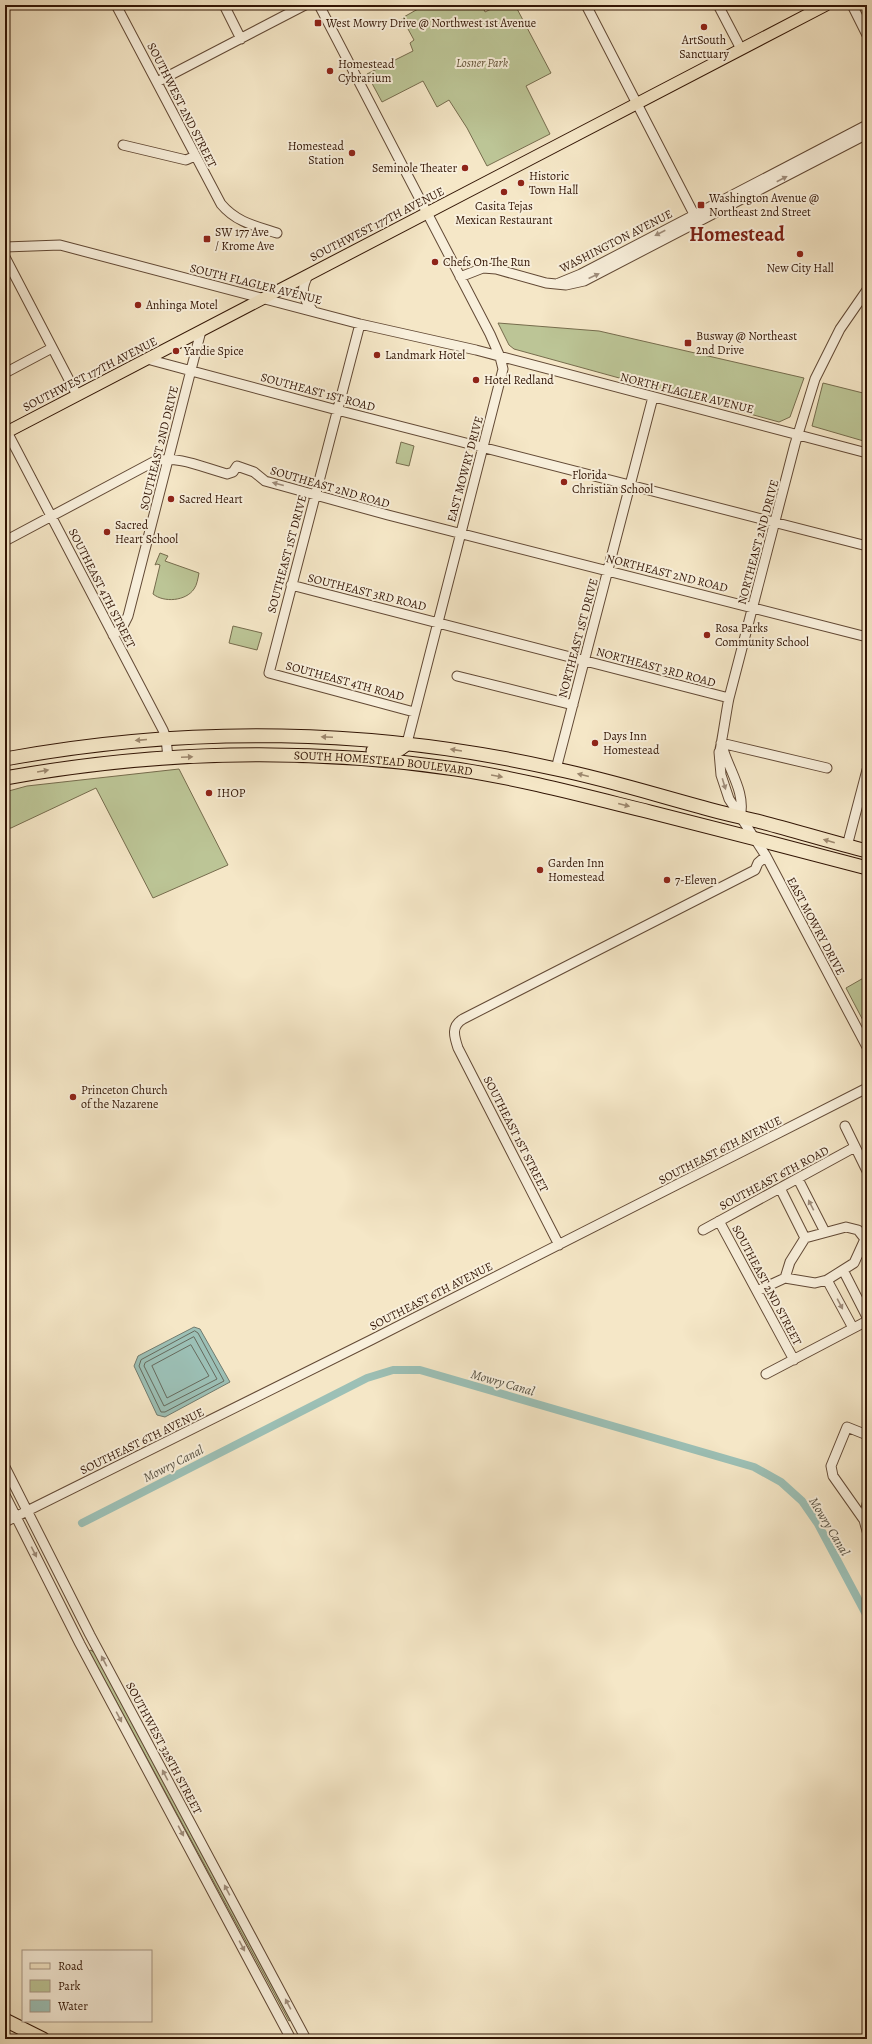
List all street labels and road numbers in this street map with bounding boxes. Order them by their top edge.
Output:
street label: SOUTHWEST 2ND STREET [144,40,221,171]
street label: SOUTHWEST 177TH AVENUE [307,183,447,265]
street label: WASHINGTON AVENUE [556,206,675,277]
street label: SOUTH FLAGLER AVENUE [188,260,324,308]
street label: SOUTHWEST 177TH AVENUE [20,333,160,415]
street label: SOUTHEAST 1ST ROAD [259,369,377,415]
street label: NORTH FLAGLER AVENUE [619,369,755,417]
street label: SOUTHEAST 2ND DRIVE [136,384,182,512]
street label: EAST MOWRY DRIVE [443,414,487,524]
street label: SOUTHEAST 2ND ROAD [268,462,392,512]
street label: NORTHEAST 2ND DRIVE [734,478,782,606]
street label: SOUTHEAST 1ST DRIVE [264,493,310,615]
street label: SOUTHEAST 4TH STREET [65,525,139,651]
street label: NORTHEAST 2ND ROAD [604,550,730,596]
street label: SOUTHEAST 3RD ROAD [306,570,428,614]
street label: NORTHEAST 1ST DRIVE [554,576,602,700]
street label: NORTHEAST 3RD ROAD [594,643,718,691]
street label: SOUTHEAST 4TH ROAD [284,657,406,705]
street label: SOUTH HOMESTEAD BOULEVARD [294,747,474,780]
street label: EAST MOWRY DRIVE [783,874,849,978]
street label: SOUTHEAST 1ST STREET [480,1073,552,1195]
street label: SOUTHEAST 6TH AVENUE [656,1112,784,1188]
street label: SOUTHEAST 6TH ROAD [716,1142,832,1214]
street label: SOUTHEAST 2ND STREET [728,1222,806,1348]
street label: SOUTHEAST 6TH AVENUE [367,1258,495,1334]
street label: SOUTHEAST 6TH AVENUE [77,1404,207,1478]
street label: SOUTHWEST 328TH STREET [122,1679,206,1817]

